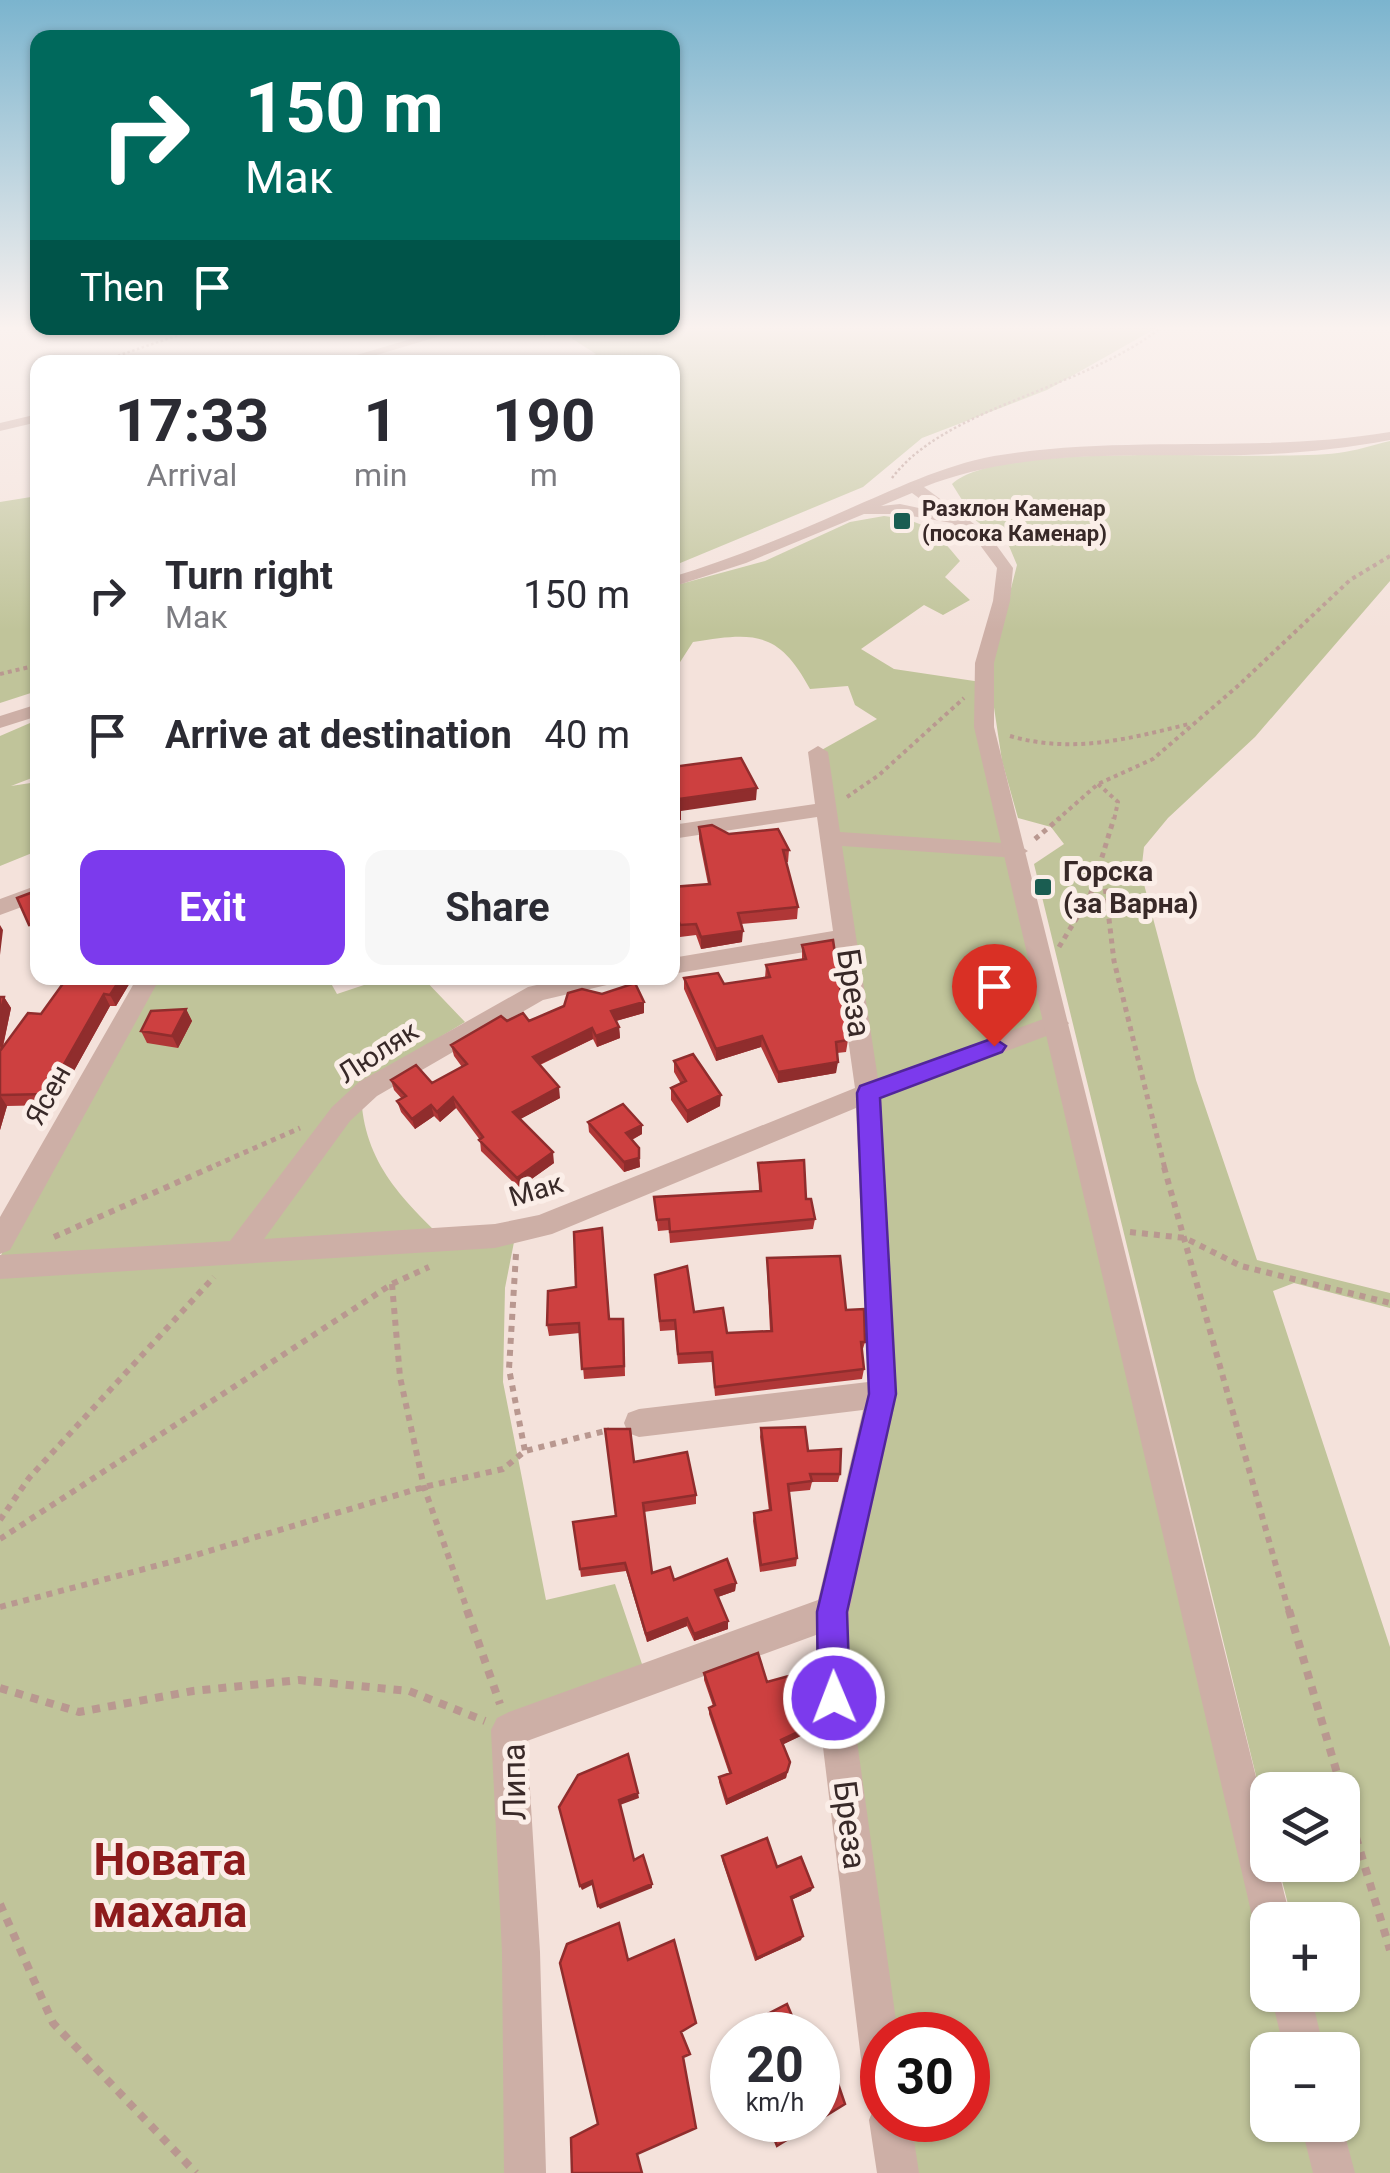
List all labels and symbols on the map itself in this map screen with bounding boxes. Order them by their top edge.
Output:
place label: Разклон Каменар (посока Каменар) [922,496,1107,546]
marker: Разклон Каменар (посока Каменар) [891,510,913,532]
place label: Горска (за Варна) [1063,855,1198,920]
marker: Горска (за Варна) [1032,876,1054,898]
pin [952,944,1037,1047]
street label: Бреза [829,946,879,1040]
street label: Люляк [332,1014,424,1090]
street label: Ясен [18,1059,78,1131]
street label: Мак [505,1166,567,1214]
position arrow [782,1646,886,1750]
street label: Липа [494,1743,534,1821]
street label: Бреза [826,1779,874,1871]
district label: Новата махала [93,1833,247,1938]
speed limit sign: 30 [860,2012,990,2142]

